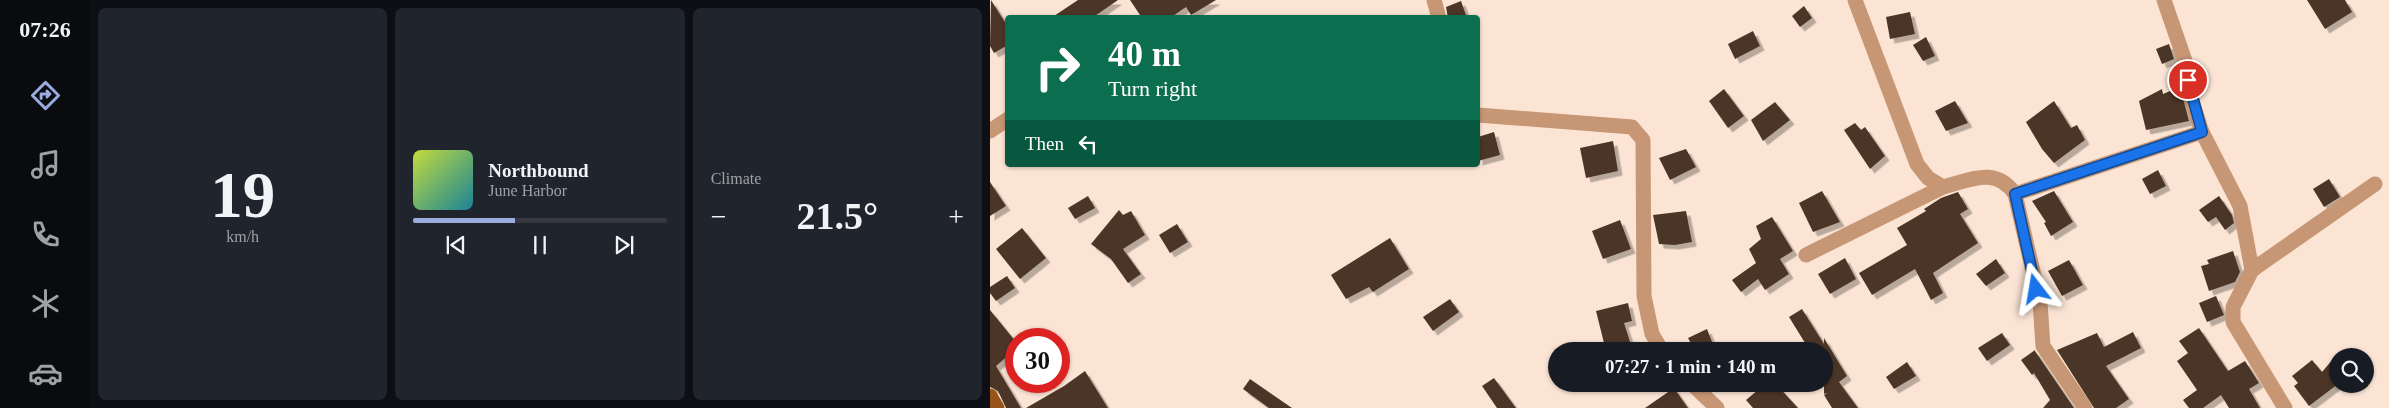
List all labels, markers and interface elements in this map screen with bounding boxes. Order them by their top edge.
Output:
text: 07:26 [19,17,71,42]
icon: right [1025,35,1090,100]
text: 40 m [1108,35,1181,74]
pin [2167,59,2209,101]
icon: arrive [2174,66,2202,94]
text: Turn right [1108,76,1197,101]
icon: directions [28,78,63,113]
icon: left [1074,130,1102,158]
text: Then [1025,133,1064,154]
icon: music [28,147,63,182]
text: 19 [210,159,275,231]
text: Northbound [488,160,589,181]
text: Climate [711,170,761,187]
text: June Harbor [488,182,567,199]
text: 21.5° [796,195,878,237]
text: − [711,201,726,232]
text: + [948,201,964,232]
icon: phone [28,217,63,252]
text: km/h [226,228,259,245]
icon: previous [442,231,470,259]
icon: pause [526,231,554,259]
icon: next [610,231,638,259]
position arrow [2009,262,2061,314]
icon: climate [28,286,63,321]
speed limit sign: 30 [1005,328,1070,393]
map controls [2329,348,2374,393]
button: search [2329,348,2374,393]
icon: car [28,356,63,391]
text: 07:27 · 1 min · 140 m [1605,356,1776,377]

